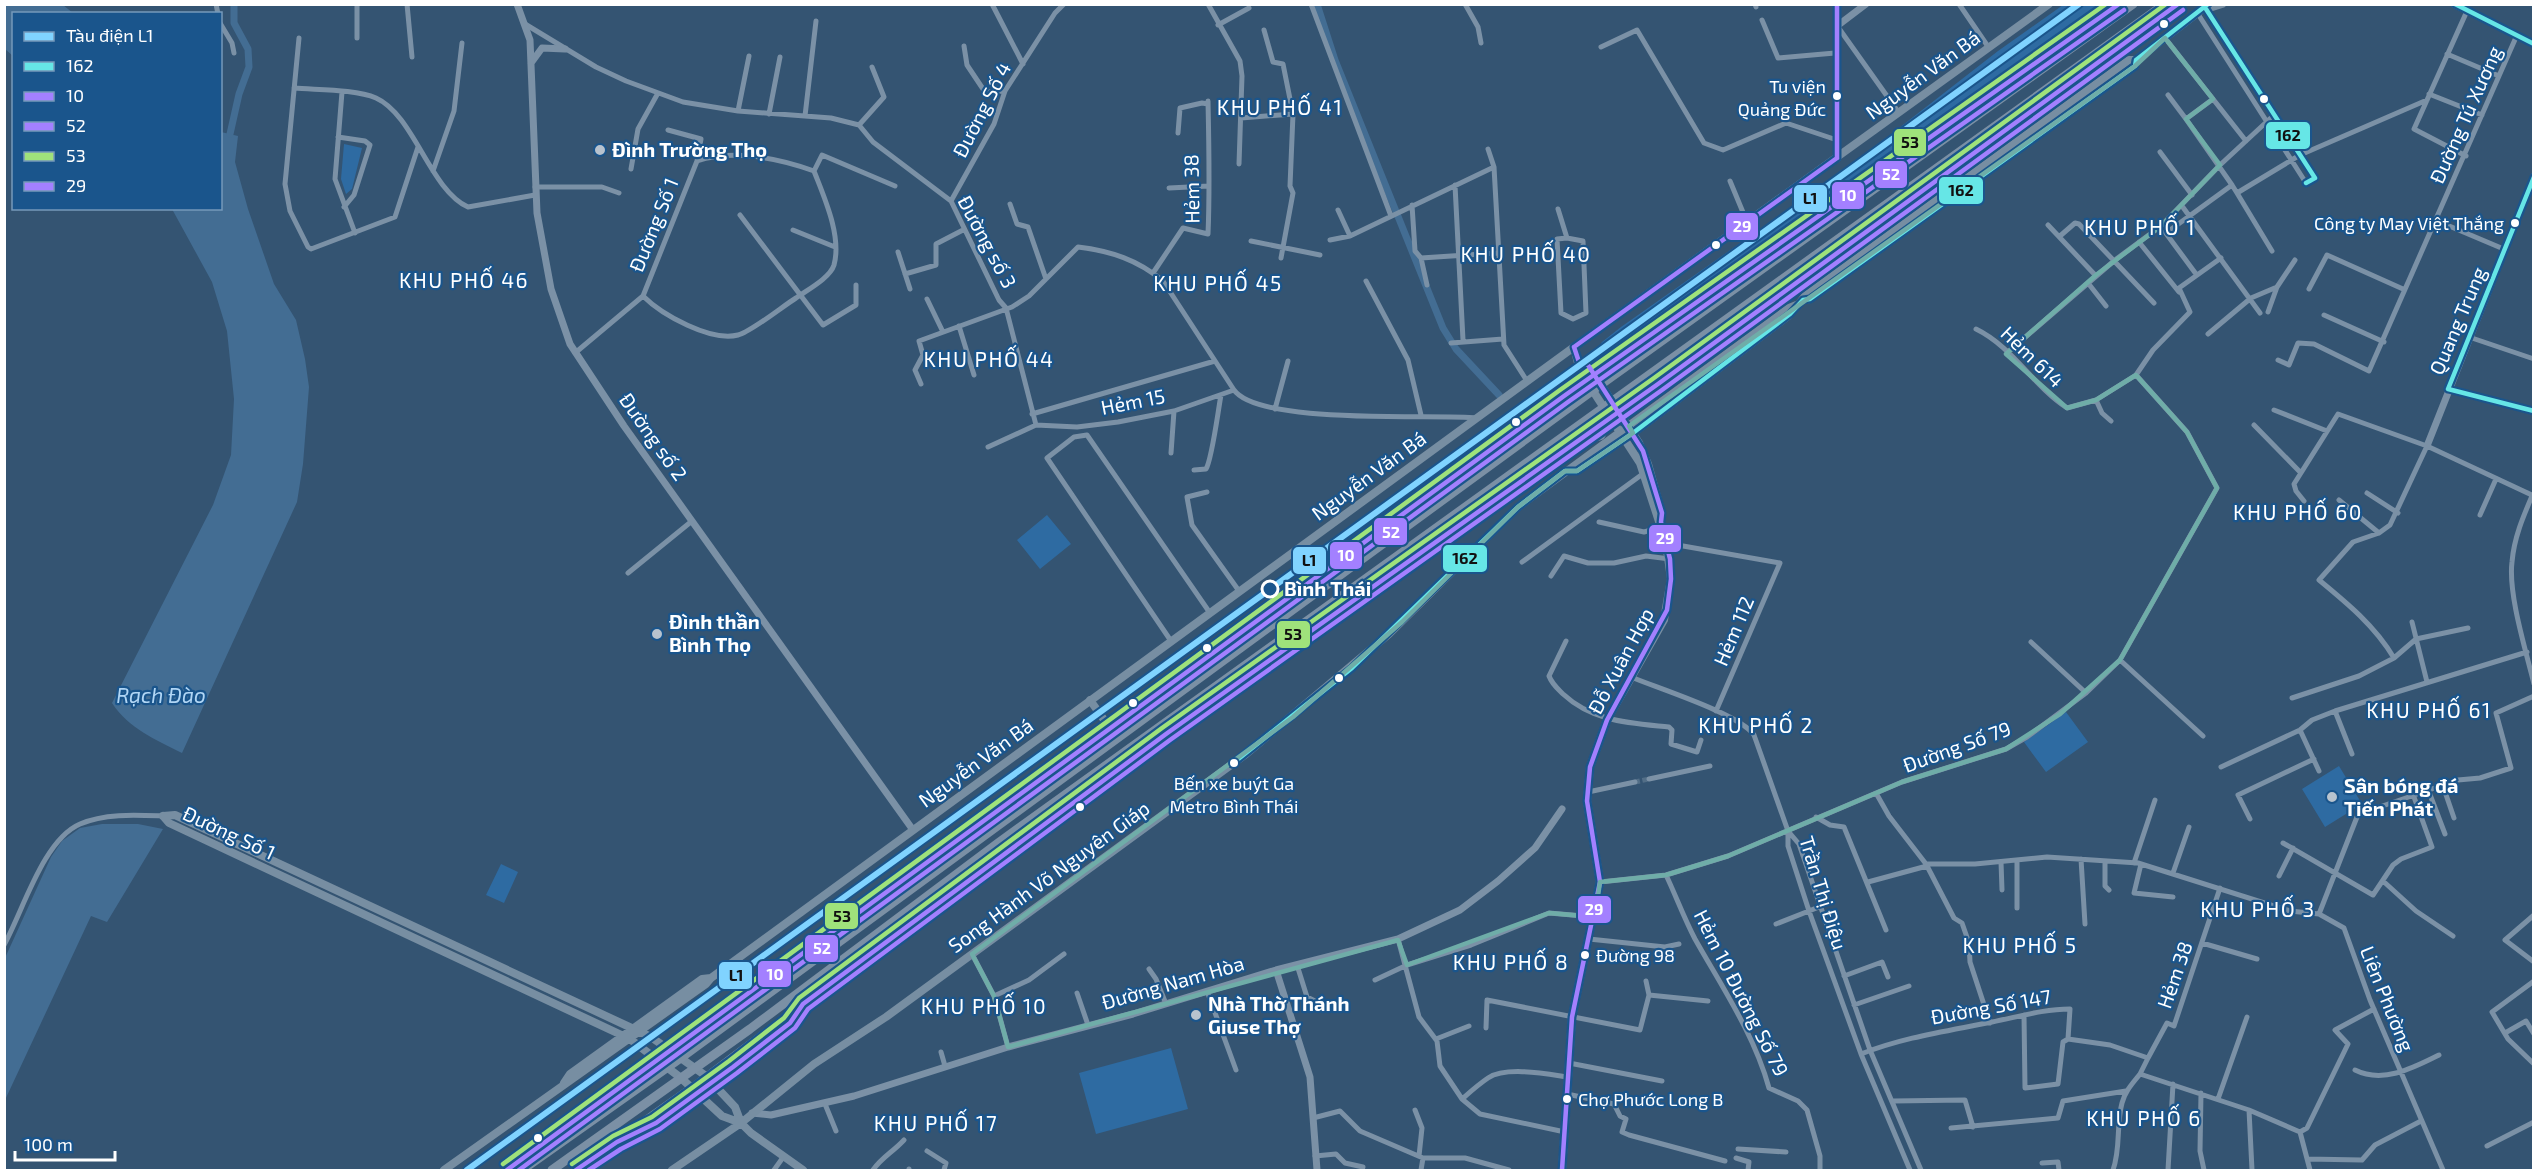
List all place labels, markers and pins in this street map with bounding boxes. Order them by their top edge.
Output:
unlabelled marker [2158,18,2170,30]
place label: Tu viện Quảng Đức [1738,75,1826,120]
marker: Tu viện Quảng Đức [1831,90,1843,102]
unlabelled marker [2258,93,2270,105]
place label: Đình Trường Thọ [612,137,767,161]
marker: Đình Trường Thọ [593,143,607,157]
place label: Công ty May Việt Thắng [2314,212,2504,234]
marker: Công ty May Việt Thắng [2509,217,2521,229]
unlabelled marker [1710,239,1722,251]
unlabelled marker [1510,416,1522,428]
place label: Bình Thái [1284,576,1371,600]
marker: Bình Thái [1261,580,1279,598]
place label: Đình thần Bình Thọ [669,609,760,656]
marker: Đình thần Bình Thọ [650,627,664,641]
unlabelled marker [1201,642,1213,654]
unlabelled marker [1333,672,1345,684]
unlabelled marker [1127,697,1139,709]
marker: Bến xe buýt Ga Metro Bình Thái [1228,757,1240,769]
place label: Bến xe buýt Ga Metro Bình Thái [1170,772,1298,817]
place label: Sân bóng đá Tiến Phát [2344,773,2458,820]
marker: Sân bóng đá Tiến Phát [2325,790,2339,804]
unlabelled marker [1074,801,1086,813]
place label: Đường 98 [1596,944,1675,966]
marker: Đường 98 [1579,949,1591,961]
place label: Nhà Thờ Thánh Giuse Thợ [1208,991,1350,1038]
marker: Nhà Thờ Thánh Giuse Thợ [1189,1008,1203,1022]
place label: Chợ Phước Long B [1578,1088,1723,1110]
marker: Chợ Phước Long B [1561,1093,1573,1105]
unlabelled marker [532,1132,544,1144]

